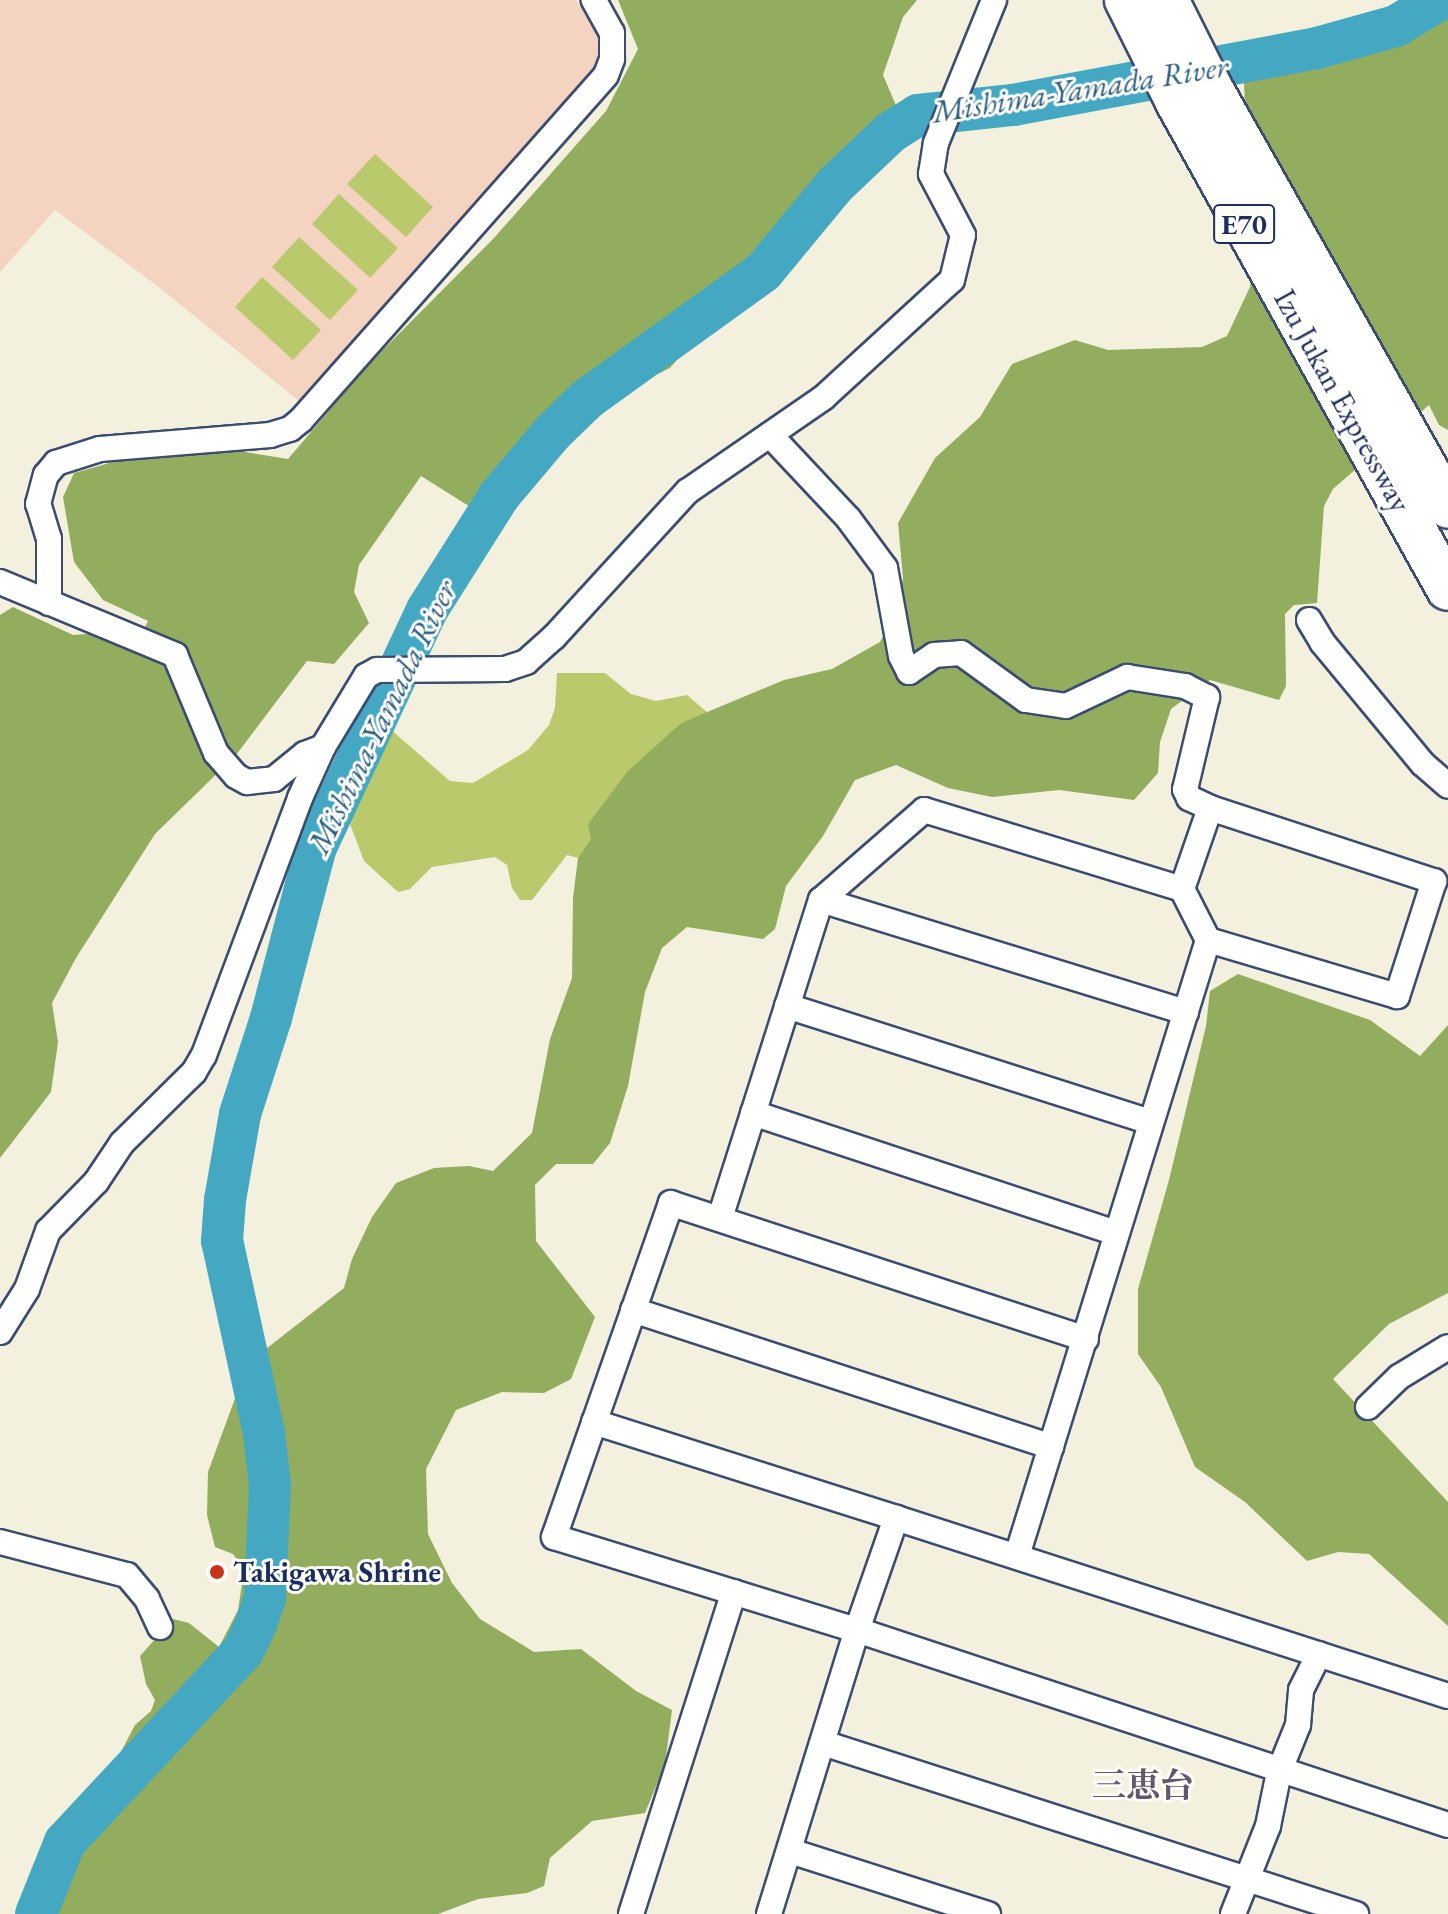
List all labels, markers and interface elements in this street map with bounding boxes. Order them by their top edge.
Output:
water label: Mishima-Yamada River [929,47,1231,131]
road number: E70 [1212,200,1276,248]
street label: Izu Jukan Expressway [1266,284,1418,518]
water label: Mishima-Yamada River [299,574,465,860]
place label: Takigawa Shrine [233,1554,441,1590]
marker: Takigawa Shrine [208,1563,226,1581]
district label: 三恵台 [1092,1766,1194,1806]

